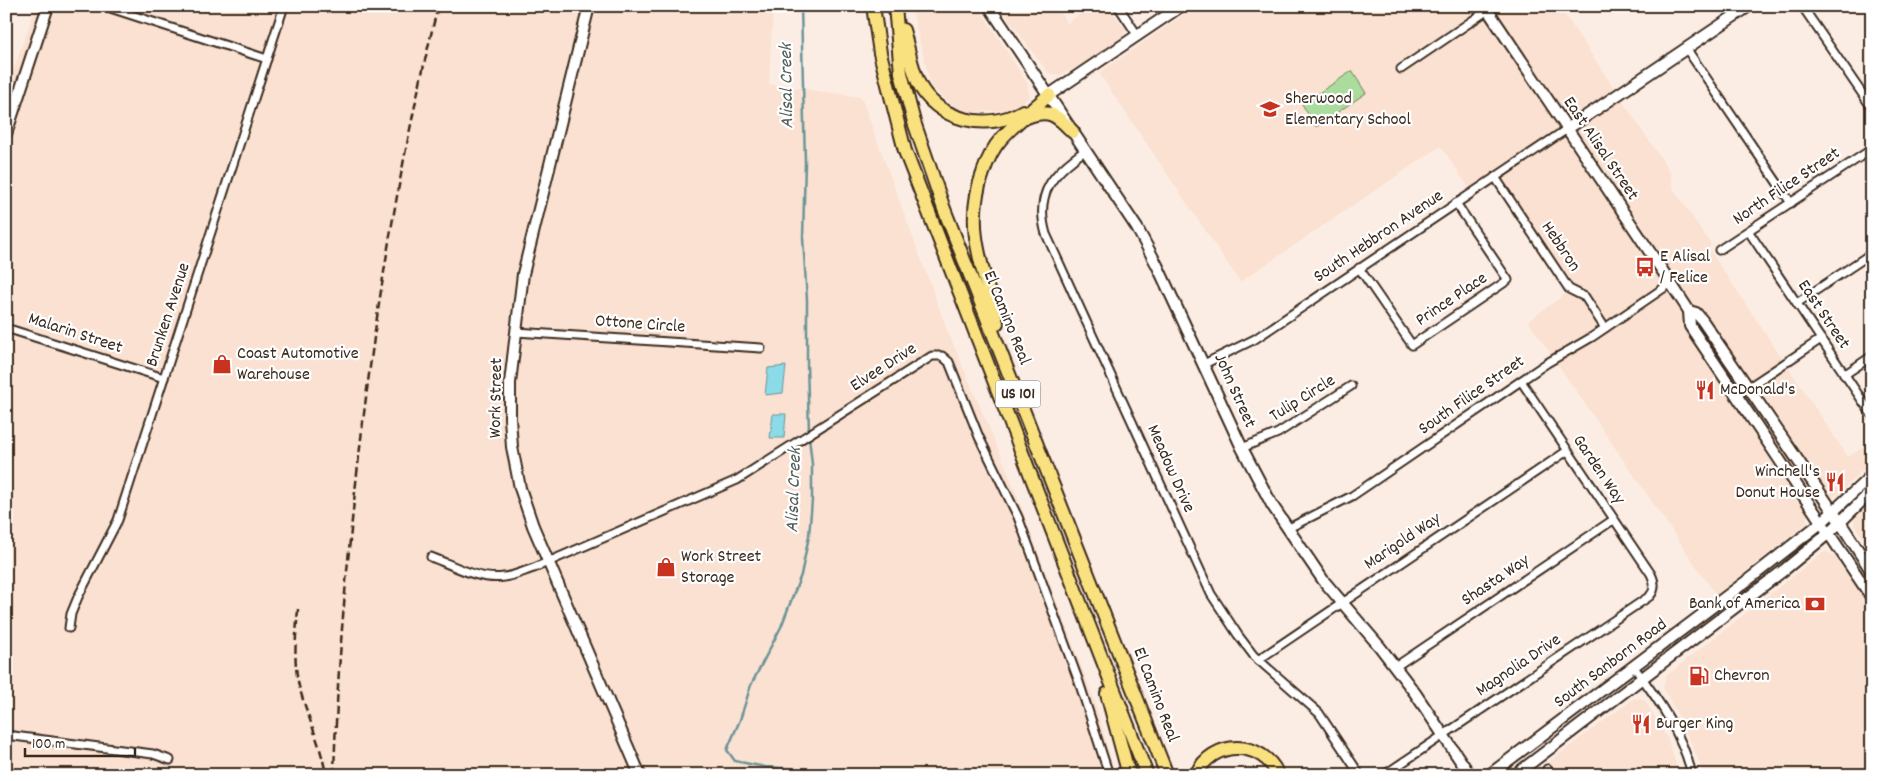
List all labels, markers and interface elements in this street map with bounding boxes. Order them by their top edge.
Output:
water label: Alisal Creek [774,41,802,129]
place label: Sherwood Elementary School [1285,87,1412,133]
street label: East Alisal Street [1556,92,1644,206]
school or university icon: Sherwood Elementary School [1259,98,1281,120]
street label: North Filice Street [1728,142,1846,232]
street label: South Hebbron Avenue [1309,184,1449,290]
street label: Hebbron [1534,217,1586,277]
place label: E Alisal / Felice [1660,245,1711,291]
bus stop icon: E Alisal / Felice [1634,256,1656,278]
street label: Brunken Avenue [140,260,198,370]
street label: El Camino Real [976,267,1036,369]
street label: Prince Place [1411,267,1493,333]
street label: East Street [1791,275,1856,355]
street label: Malarin Street [25,307,126,361]
street label: Ottone Circle [594,309,686,341]
street label: Elvee Drive [846,337,922,399]
place label: Coast Automotive Warehouse [237,342,359,388]
street label: John Street [1207,350,1262,432]
street label: South Filice Street [1414,350,1531,442]
shop icon: Coast Automotive Warehouse [211,353,233,375]
street label: Work Street [484,357,510,438]
street label: Tulip Circle [1265,369,1341,429]
place label: McDonald's [1720,378,1796,403]
restaurant icon: McDonald's [1694,379,1716,401]
road number: US 101 [996,380,1040,408]
street label: Meadow Drive [1140,421,1201,517]
street label: Garden Way [1566,430,1631,510]
water label: Alisal Creek [780,445,810,533]
place label: Winchell's Donut House [1735,460,1820,506]
restaurant icon: Winchell's Donut House [1824,471,1846,493]
street label: Marigold Way [1360,507,1447,577]
place label: Work Street Storage [681,545,762,591]
street label: Shasta Way [1457,549,1536,613]
shop icon: Work Street Storage [655,556,677,578]
place label: Bank of America [1689,592,1801,617]
bank icon: Bank of America [1804,593,1826,615]
street label: South Sanborn Road [1549,613,1673,715]
street label: Magnolia Drive [1471,628,1567,704]
street label: El Camino Real [1126,644,1185,747]
place label: Chevron [1714,664,1770,689]
fuel station icon: Chevron [1688,665,1710,687]
place label: Burger King [1656,712,1733,737]
restaurant icon: Burger King [1630,713,1652,735]
scale bar [25,726,135,758]
text: 100 m [32,734,65,756]

